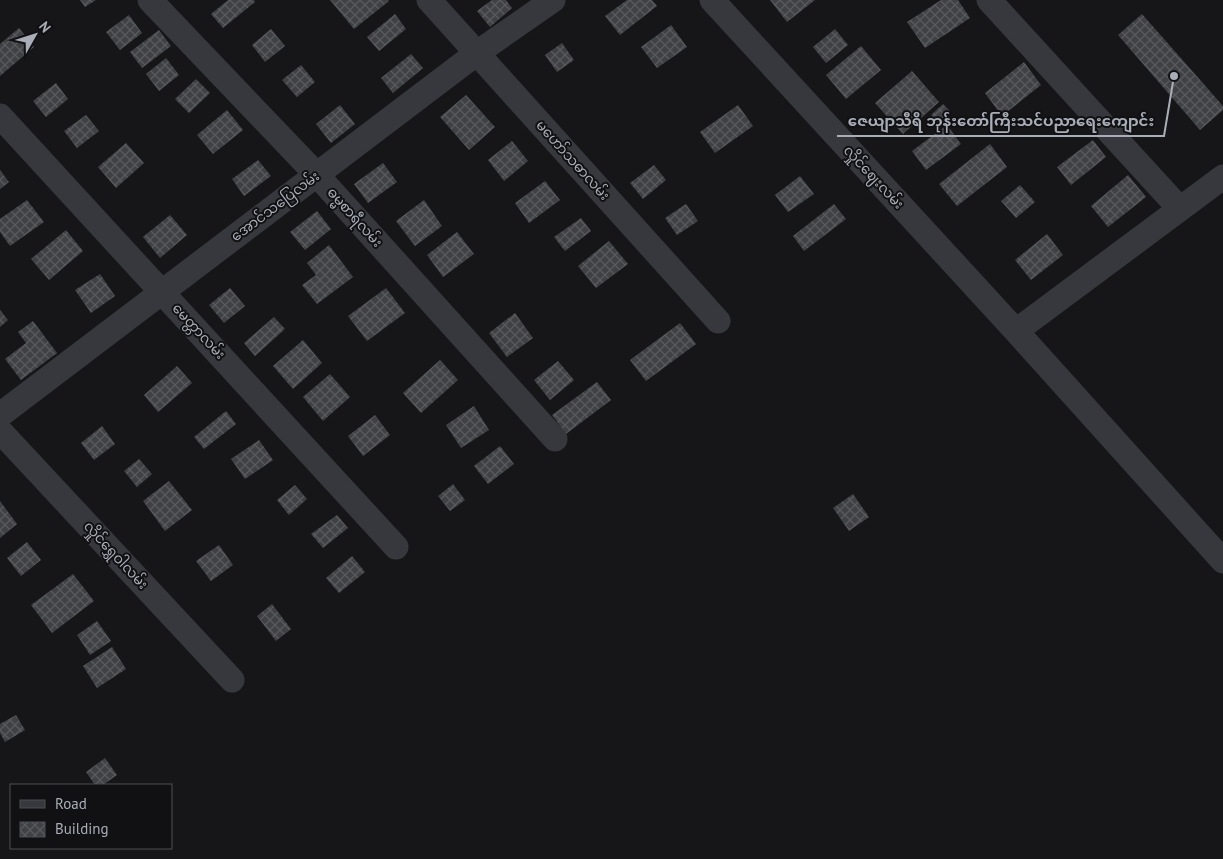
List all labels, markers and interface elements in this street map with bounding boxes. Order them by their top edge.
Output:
north arrow [10,10,60,60]
text: N [35,18,55,36]
callout: ဇေယျာသီရိ ဘုန်းတော်ကြီးသင်ပညာရေးကျောင်း [837,106,1164,136]
text: ဇေယျာသီရိ ဘုန်းတော်ကြီးသင်ပညာရေးကျောင်း [848,111,1154,133]
street label: မဟော်သဓာလမ်း [532,115,615,204]
street label: လှိုင်ဈေးလမ်း [838,141,909,215]
street label: အောင်သပြေလမ်း [227,166,325,248]
street label: ဓမ္မစာရီလမ်း [321,183,387,253]
street label: မေတ္တာလမ်း [166,298,230,365]
street label: လှိုင်ရွှေဝါလမ်း [78,517,153,595]
legend [10,784,172,849]
text: Road [55,794,87,813]
text: Building [55,819,109,838]

